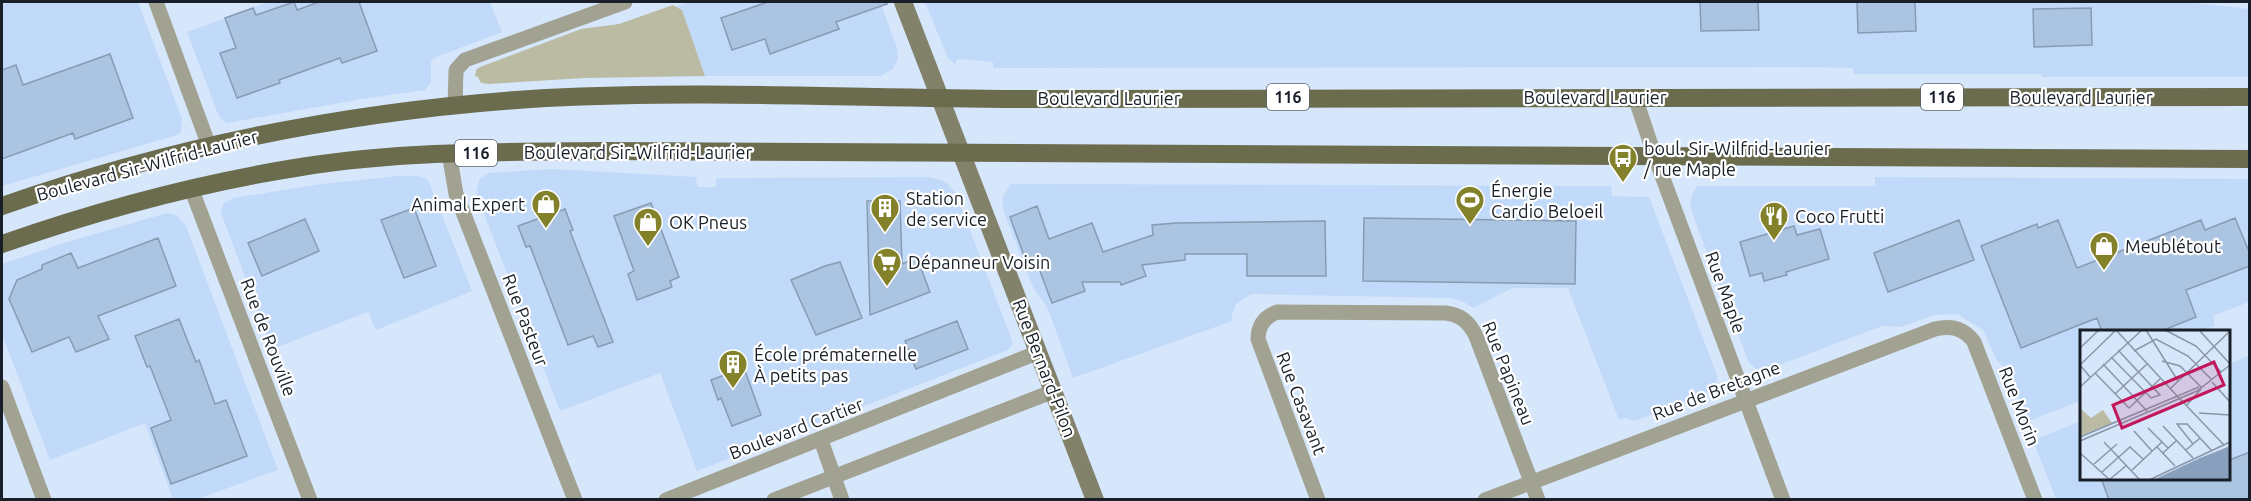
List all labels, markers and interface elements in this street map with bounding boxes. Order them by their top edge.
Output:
road number: 116 [1267,84,1309,110]
road number: 116 [1921,84,1963,110]
street label: Boulevard Laurier [1523,87,1667,107]
street label: Boulevard Laurier [2009,87,2153,107]
street label: Boulevard Laurier [1037,88,1181,108]
street label: Boulevard Sir-Wilfrid-Laurier [34,126,260,204]
place label: boul. Sir-Wilfrid-Laurier / rue Maple [1643,138,1831,179]
road number: 116 [455,140,497,166]
street label: Boulevard Sir-Wilfrid-Laurier [524,142,752,162]
bus stop icon: boul. Sir-Wilfrid-Laurier / rue Maple [1607,142,1639,184]
place label: Énergie Cardio Beloeil [1491,179,1604,221]
sports icon: Énergie Cardio Beloeil [1454,184,1486,226]
shop icon: Animal Expert [530,188,562,230]
place label: Station de service [906,188,987,229]
building icon: Station de service [869,192,901,234]
place label: Animal Expert [411,194,525,214]
restaurant icon: Coco Frutti [1758,200,1790,242]
shop icon: OK Pneus [632,206,664,248]
place label: Coco Frutti [1795,206,1884,226]
place label: OK Pneus [669,212,747,232]
shop icon: Meublétout [2088,230,2120,272]
place label: Meublétout [2125,236,2221,256]
supermarket icon: Dépanneur Voisin [871,246,903,288]
street label: Rue Maple [1702,248,1750,336]
place label: Dépanneur Voisin [908,252,1050,272]
street label: Rue Pasteur [499,271,553,369]
street label: Rue de Rouville [237,275,301,399]
street label: Rue Bernard-Pilon [1009,296,1081,440]
street label: Rue Papineau [1479,318,1539,428]
inset map [2080,330,2230,480]
place label: École prématernelle À petits pas [754,343,917,385]
building icon: École prématernelle À petits pas [717,348,749,390]
street label: Rue Casavant [1273,349,1331,457]
street label: Rue de Bretagne [1649,356,1783,424]
street label: Rue Morin [1996,364,2044,448]
street label: Boulevard Cartier [726,393,866,463]

